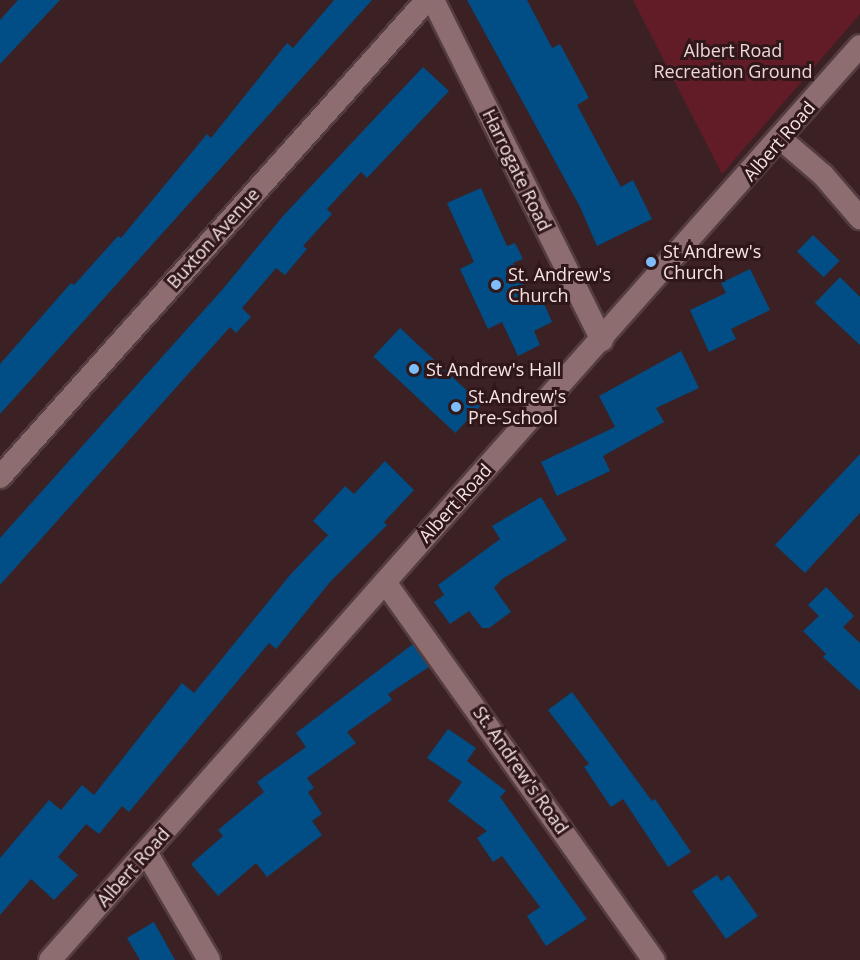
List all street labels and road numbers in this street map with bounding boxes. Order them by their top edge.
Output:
street label: Albert Road [739,97,819,185]
street label: Harrogate Road [478,106,556,234]
street label: Buxton Avenue [162,183,264,293]
street label: Albert Road [414,459,496,547]
street label: St. Andrew's Road [469,702,573,838]
street label: Albert Road [92,823,174,911]

